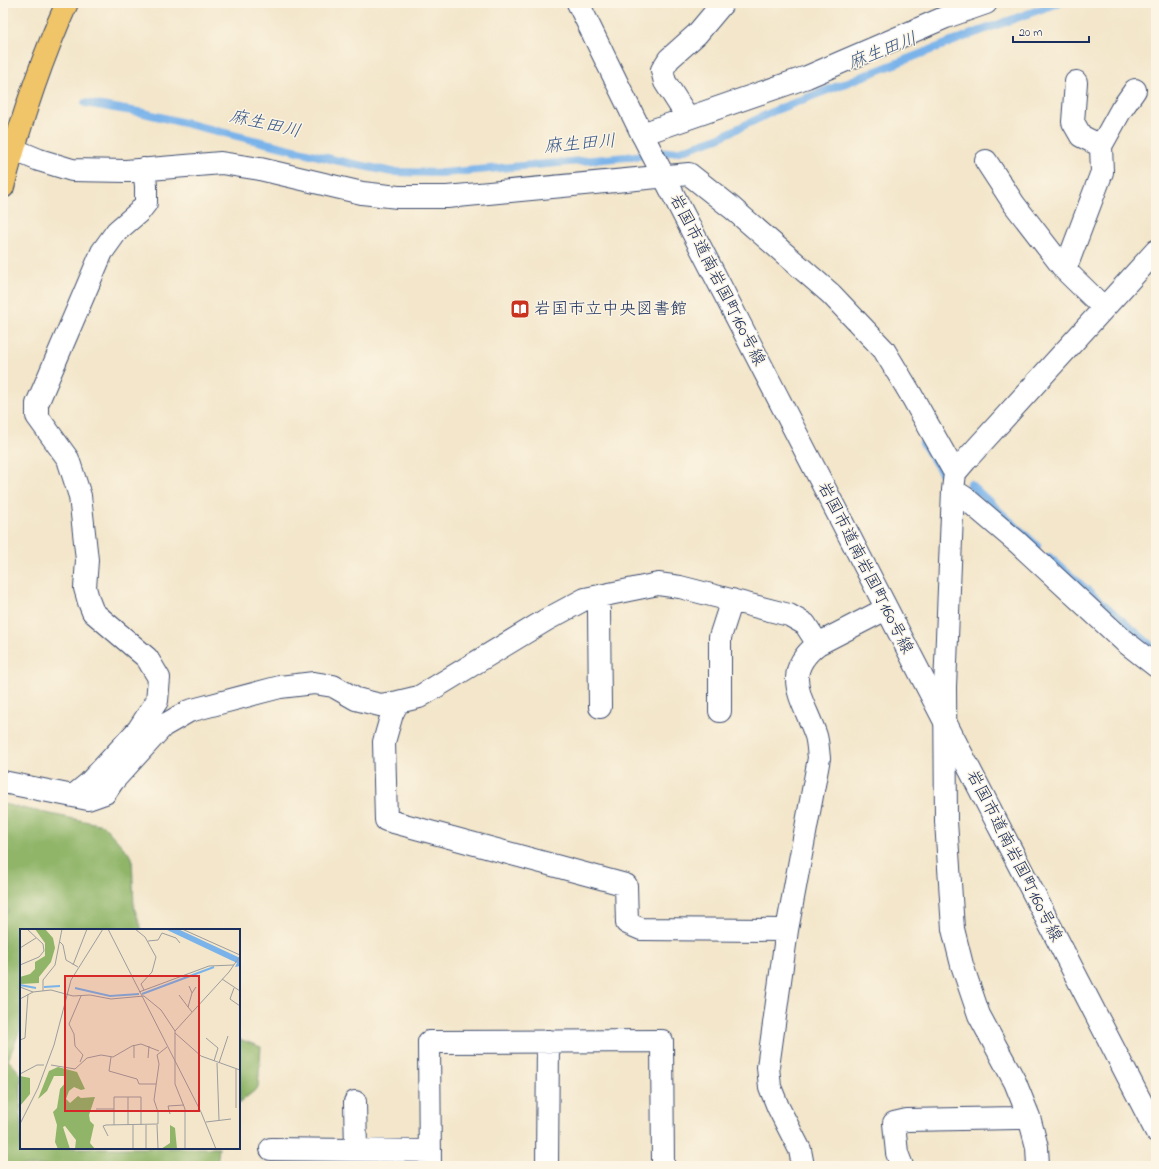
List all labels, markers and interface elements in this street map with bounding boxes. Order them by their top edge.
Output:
scale bar [1013,18,1089,44]
text: 20 m [1019,24,1042,42]
water label: 麻生田川 [845,27,921,77]
water label: 麻生田川 [227,104,303,146]
water label: 麻生田川 [543,129,617,161]
street label: 岩国市道南岩国町160号線 [663,190,771,370]
place label: 岩国市立中央図書館 [534,297,687,322]
library icon: 岩国市立中央図書館 [509,298,531,320]
street label: 岩国市道南岩国町160号線 [811,478,919,658]
street label: 岩国市道南岩国町160号線 [960,766,1068,946]
inset map [20,929,240,1149]

